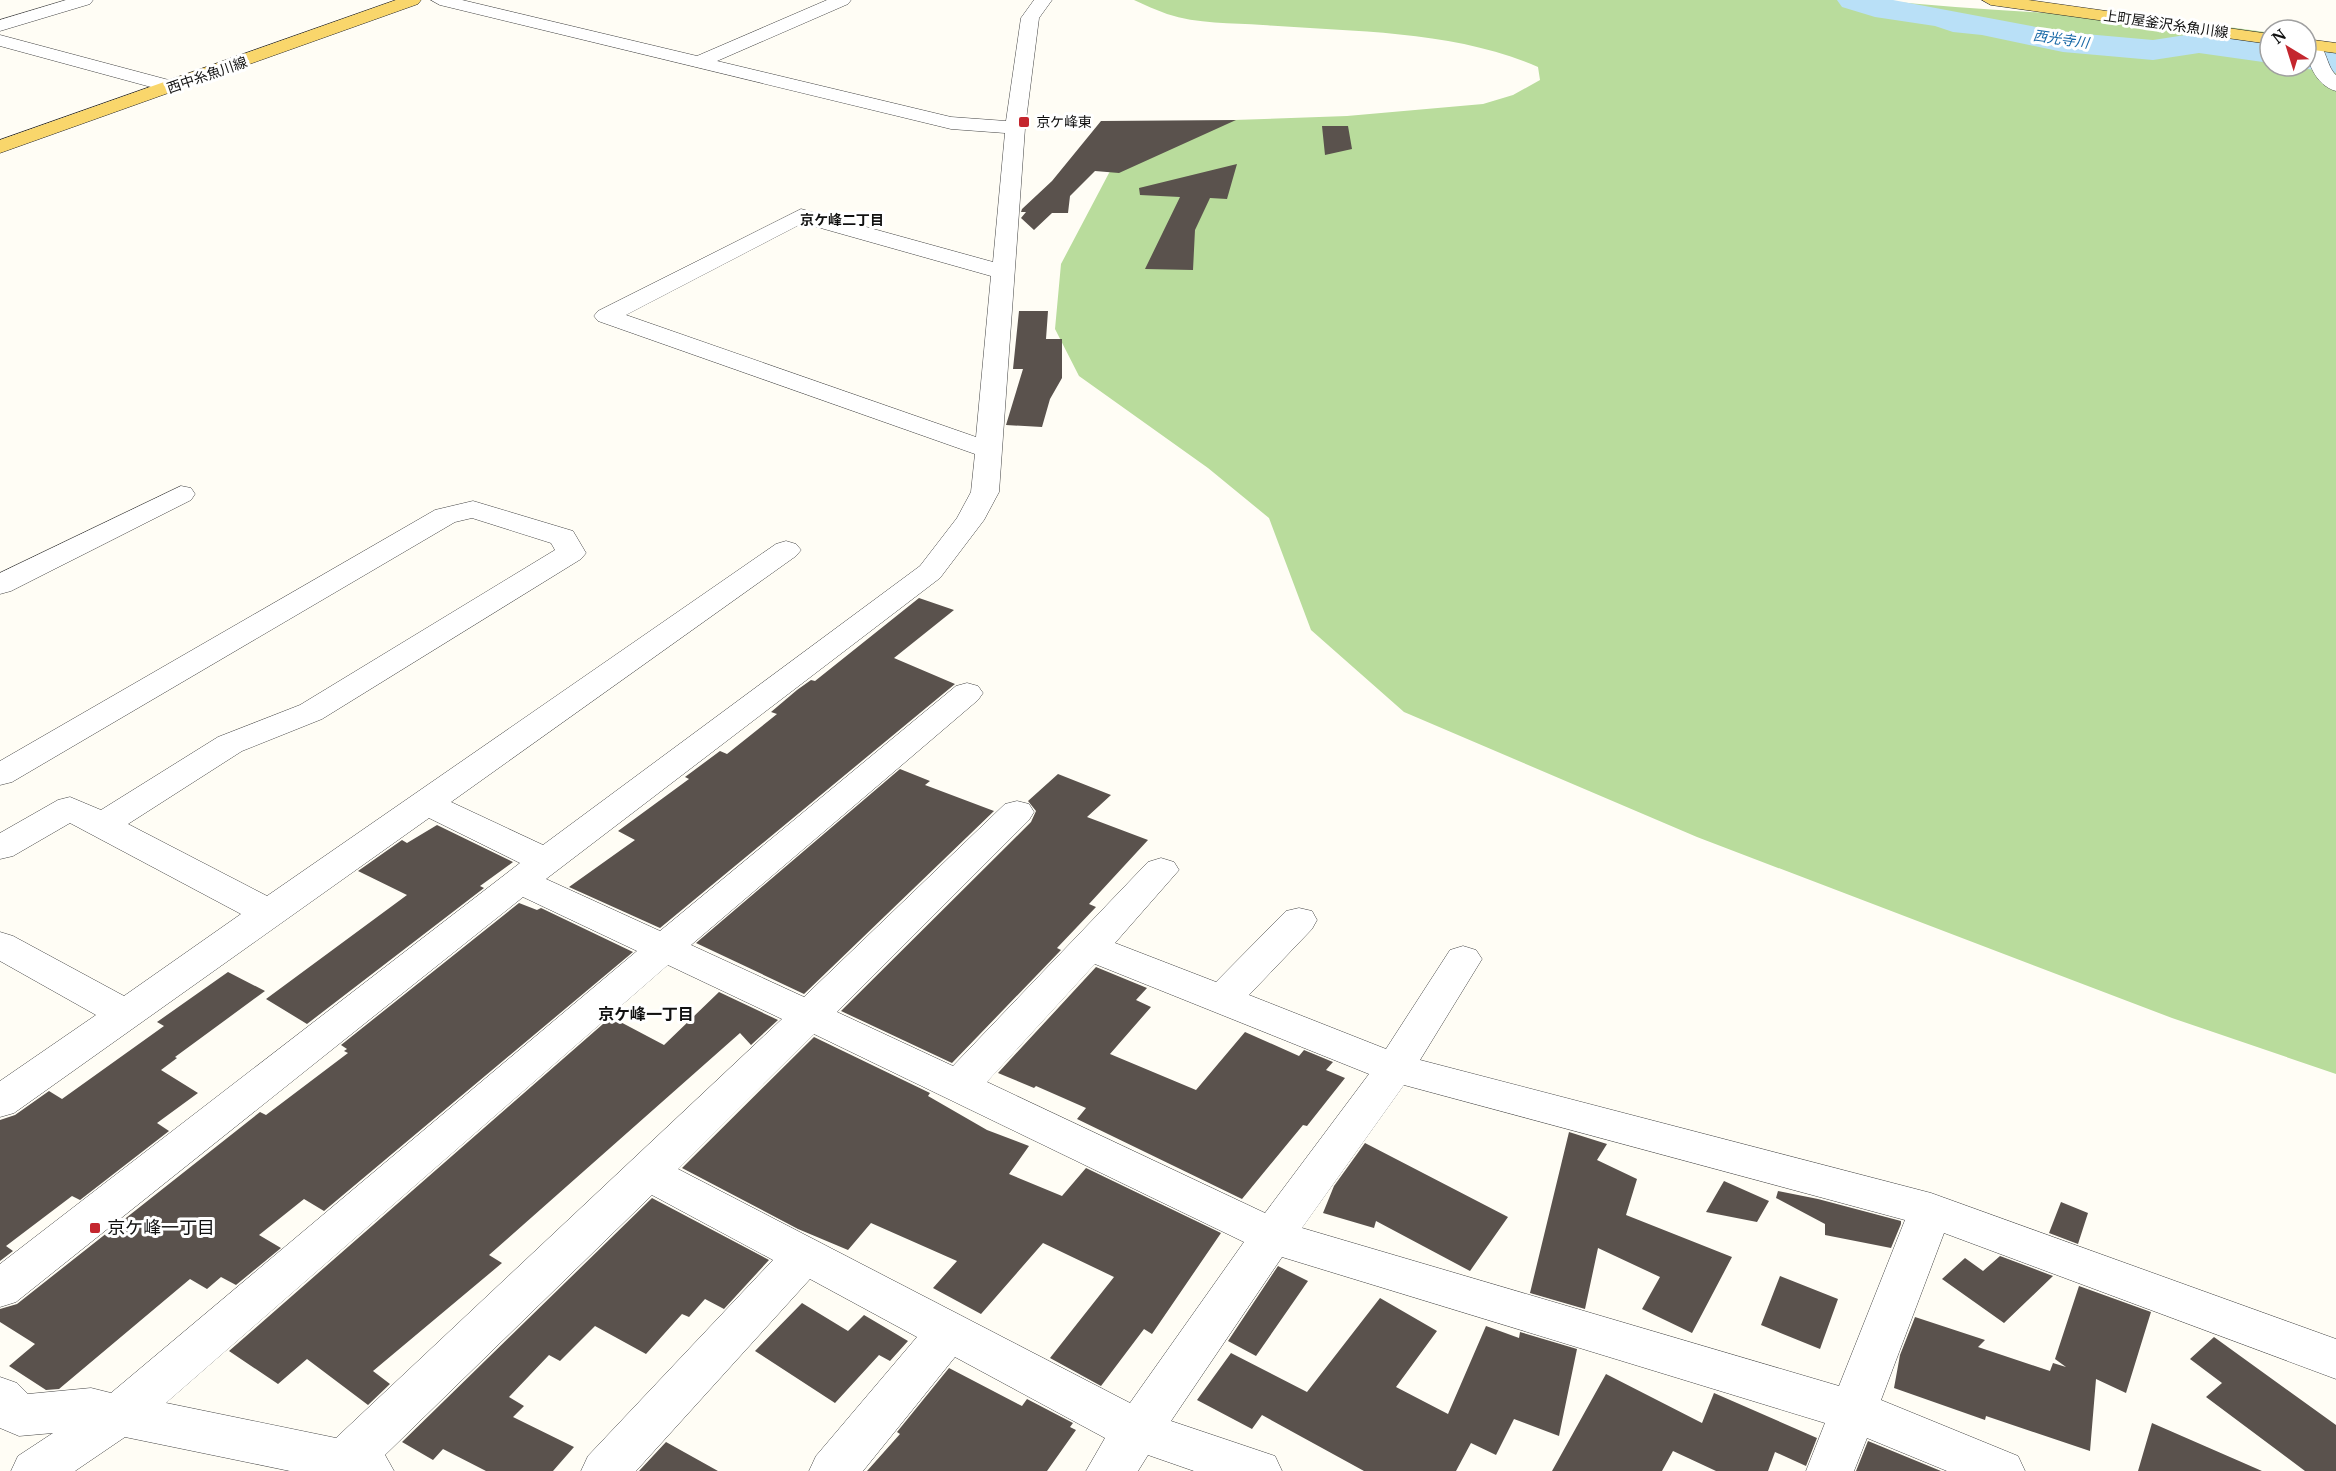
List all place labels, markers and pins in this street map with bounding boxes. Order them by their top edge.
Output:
place label: 京ケ峰東 [1036,112,1092,131]
marker: 京ケ峰東 [1017,115,1031,129]
place label: 京ケ峰一丁目 [107,1215,215,1239]
marker: 京ケ峰一丁目 [88,1221,102,1235]

